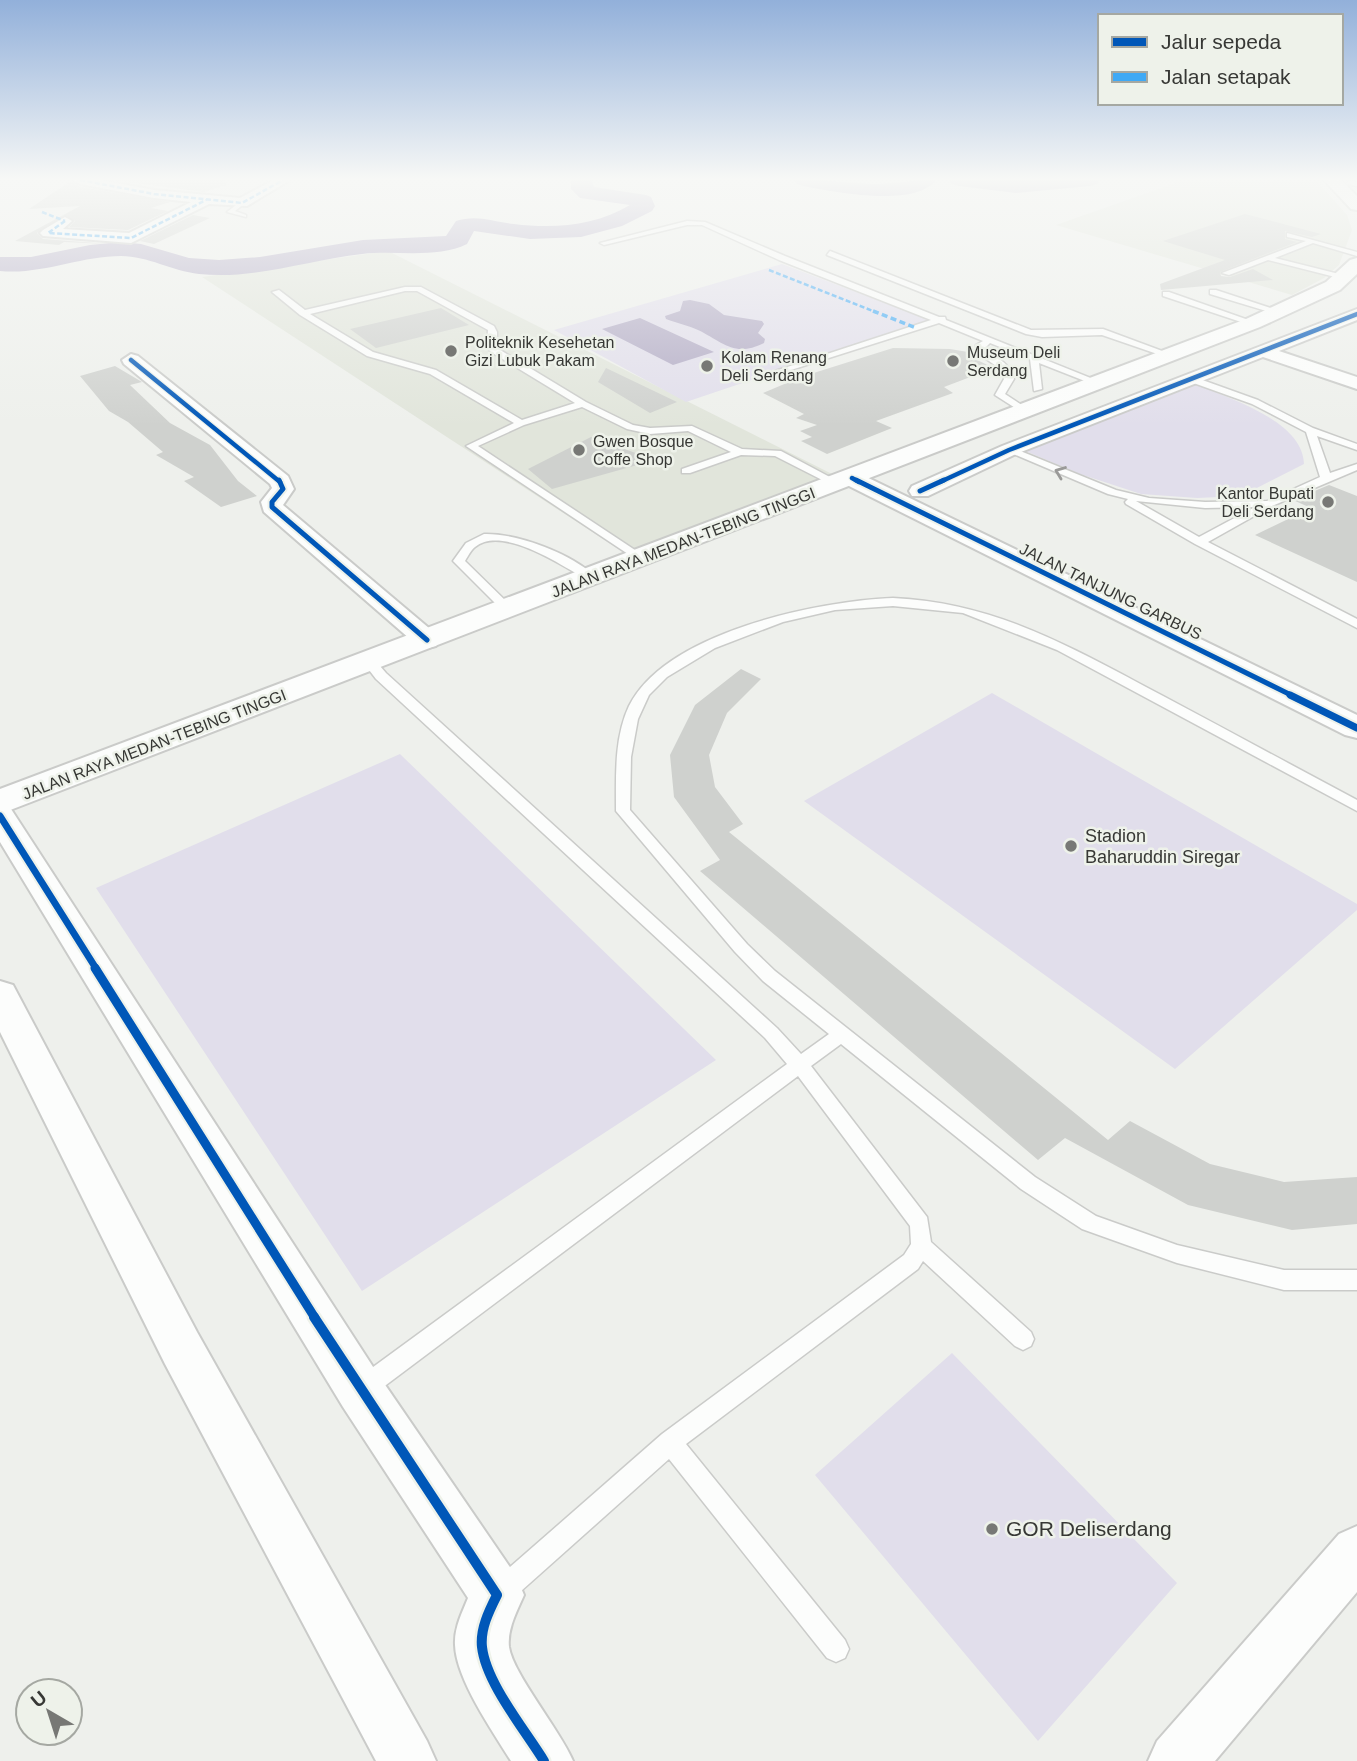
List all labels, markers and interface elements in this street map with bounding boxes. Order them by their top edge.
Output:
legend [1098,14,1343,105]
text: Jalur sepeda [1161,30,1282,53]
text: Jalan setapak [1161,65,1291,88]
place label: Politeknik Kesehetan Gizi Lubuk Pakam [465,334,614,369]
marker: Politeknik Kesehetan Gizi Lubuk Pakam [443,343,459,359]
place label: Museum Deli Serdang [967,344,1060,379]
place label: Kolam Renang Deli Serdang [721,349,827,384]
marker: Museum Deli Serdang [945,353,961,369]
marker: Kolam Renang Deli Serdang [699,358,715,374]
place label: Gwen Bosque Coffe Shop [593,433,694,468]
marker: Gwen Bosque Coffe Shop [571,442,587,458]
one-way arrow [1055,466,1067,480]
street label: JALAN RAYA MEDAN-TEBING TINGGI [549,484,817,601]
place label: Kantor Bupati Deli Serdang [1217,485,1314,520]
marker: Kantor Bupati Deli Serdang [1320,494,1336,510]
street label: JALAN TANJUNG GARBUS [1017,540,1205,643]
street label: JALAN RAYA MEDAN-TEBING TINGGI [20,686,288,803]
place label: Stadion Baharuddin Siregar [1085,826,1240,867]
marker: Stadion Baharuddin Siregar [1063,838,1079,854]
place label: GOR Deliserdang [1006,1517,1172,1540]
marker: GOR Deliserdang [984,1521,1000,1537]
north arrow [14,1677,84,1747]
text: U [27,1687,51,1712]

